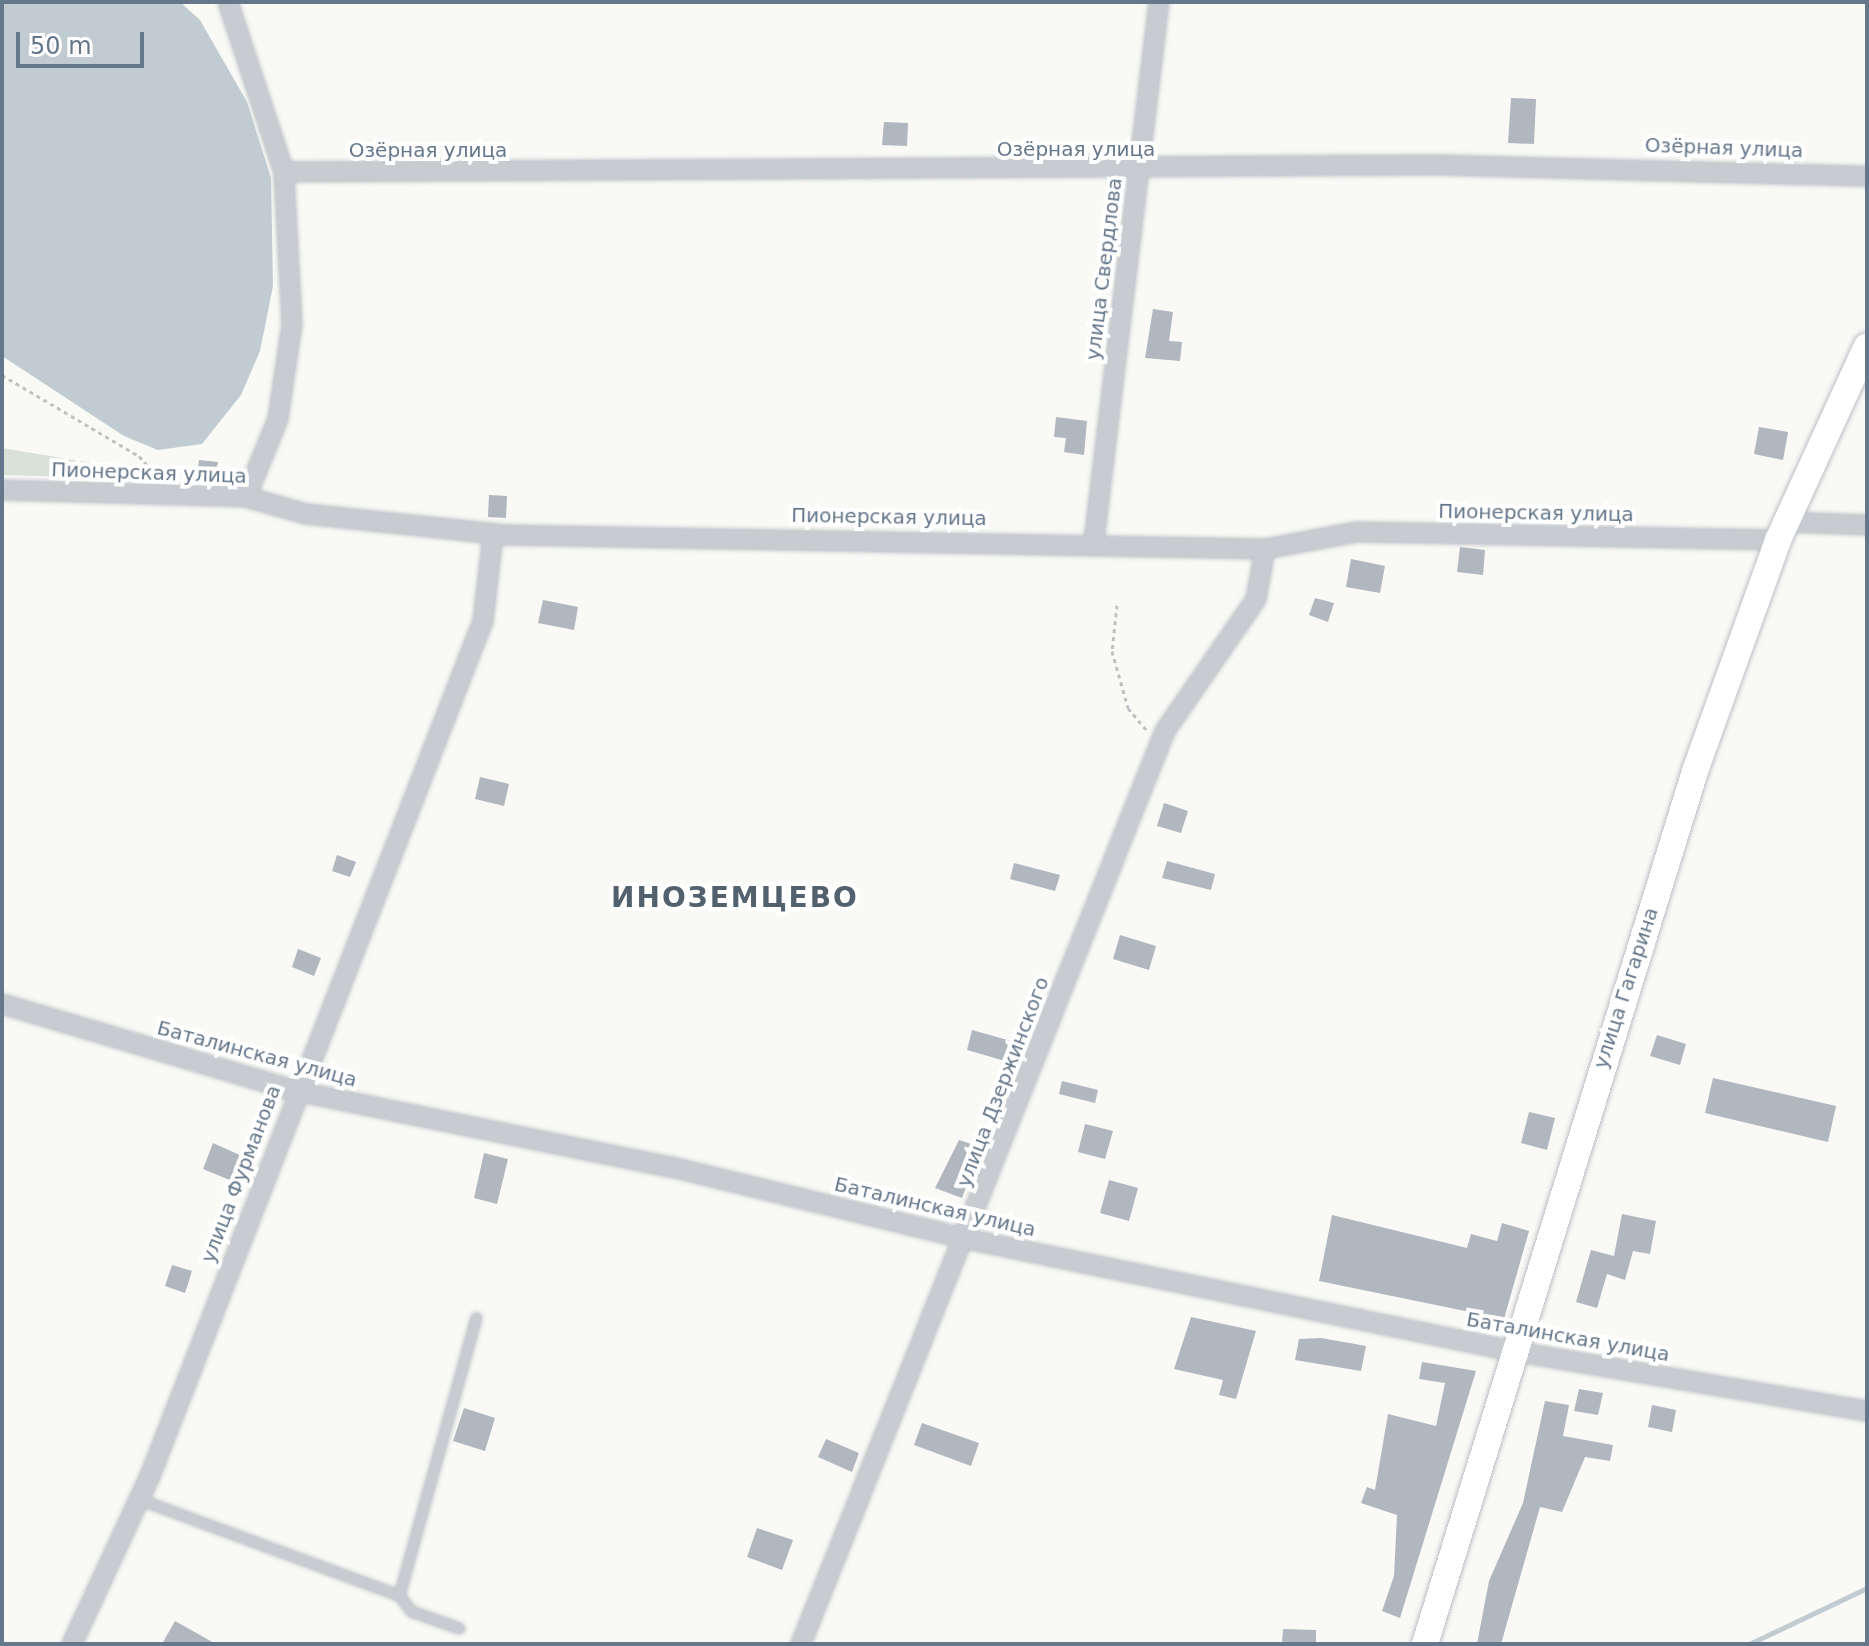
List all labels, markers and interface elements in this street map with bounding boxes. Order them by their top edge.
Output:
scale bar [20,16,148,66]
text: 50 m [30,32,92,60]
street label: Озёрная улица [1644,133,1804,163]
street label: Озёрная улица [997,137,1155,161]
street label: Озёрная улица [349,138,507,162]
street label: улица Свердлова [1081,176,1127,362]
street label: Пионерская улица [51,458,247,488]
street label: Пионерская улица [1438,499,1634,527]
street label: Пионерская улица [791,503,987,531]
district label: ИНОЗЕМЦЕВО [611,881,859,915]
street label: улица Гагарина [1589,904,1663,1072]
street label: улица Дзержинского [952,973,1054,1191]
street label: Баталинская улица [154,1016,360,1092]
street label: улица Фурманова [196,1082,286,1266]
street label: Баталинская улица [832,1172,1038,1242]
street label: Баталинская улица [1465,1307,1671,1367]

